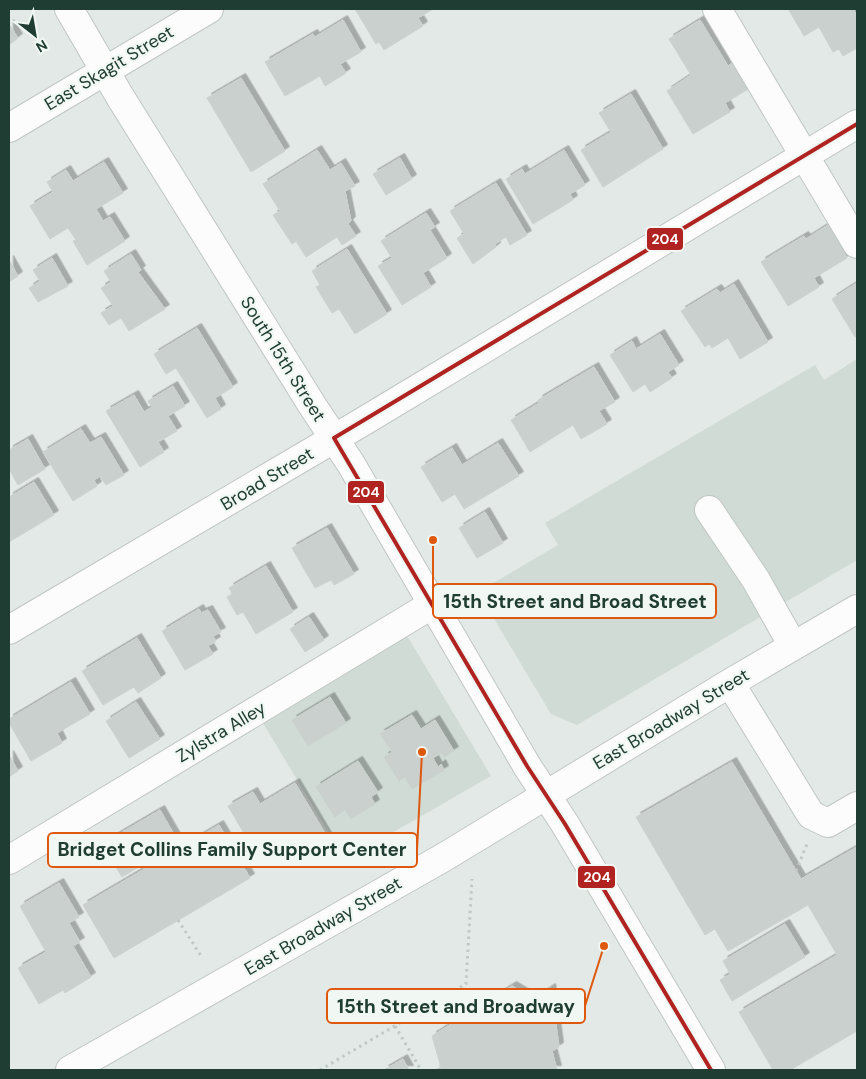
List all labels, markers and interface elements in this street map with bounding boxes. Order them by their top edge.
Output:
north arrow [10,10,60,60]
street label: East Skagit Street [40,20,178,116]
text: N [33,36,51,56]
line badge: 204 [646,227,684,251]
text: 204 [652,230,678,248]
street label: South 15th Street [235,292,331,426]
street label: Broad Street [216,442,318,516]
line badge: 204 [347,480,385,504]
text: 204 [353,483,379,501]
callout: 15th Street and Broad Street [433,584,716,618]
text: 15th Street and Broad Street [443,589,707,614]
street label: East Broadway Street [588,663,754,775]
street label: Zylstra Alley [172,696,270,768]
callout: Bridget Collins Family Support Center [48,833,417,867]
text: Bridget Collins Family Support Center [57,837,407,862]
line badge: 204 [577,865,616,889]
text: 204 [584,868,610,886]
street label: East Broadway Street [240,871,406,981]
callout: 15th Street and Broadway [327,989,585,1023]
text: 15th Street and Broadway [337,994,575,1019]

